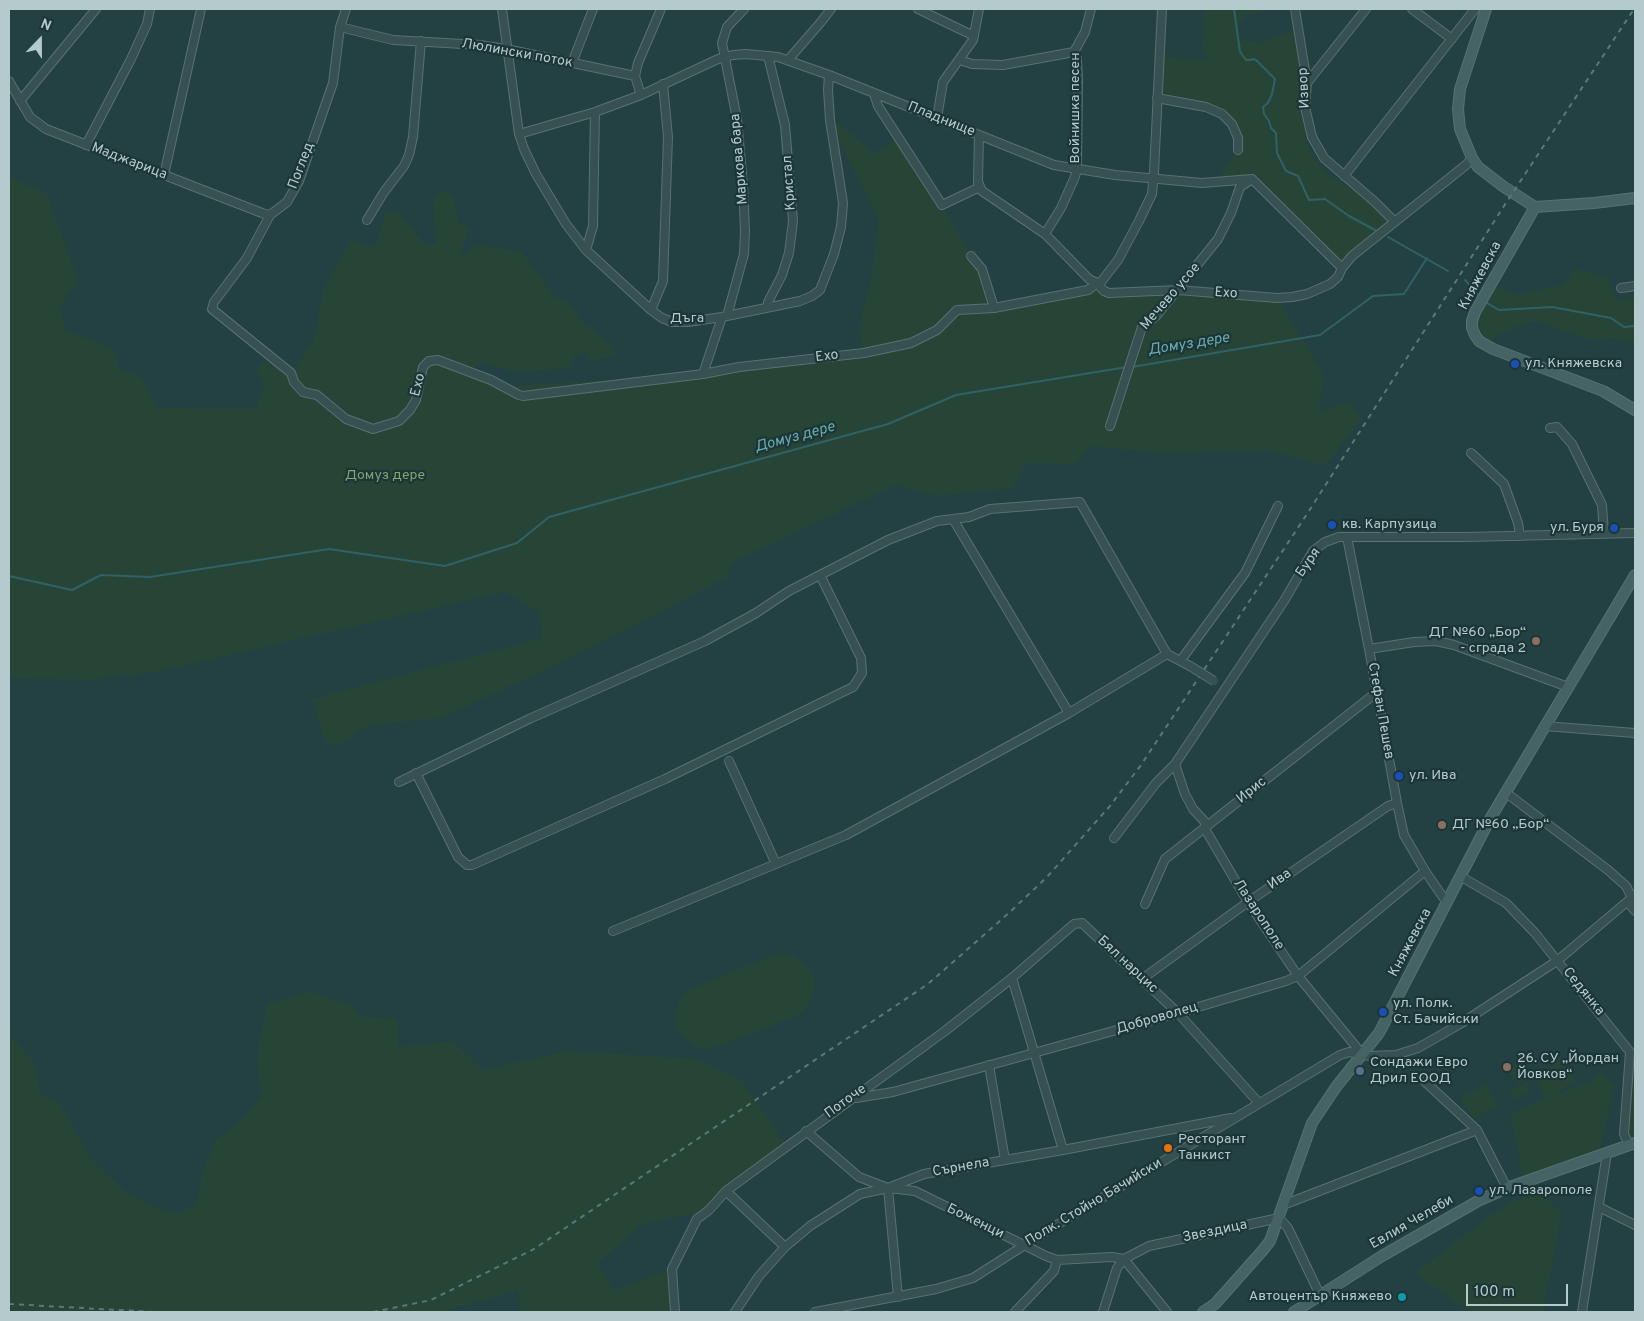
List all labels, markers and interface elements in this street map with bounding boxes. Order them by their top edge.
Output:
north arrow [15,15,65,65]
text: N [38,16,54,35]
street label: Люлински поток [460,36,574,72]
street label: Войнишка песен [1068,52,1084,164]
street label: Извор [1296,67,1314,109]
street label: Пладнище [905,99,977,141]
street label: Маркова бара [728,113,752,205]
street label: Маджарица [89,140,169,184]
street label: Поглед [285,140,319,192]
street label: Кристал [780,155,800,211]
street label: Княжевска [1456,239,1506,313]
street label: Мечево усое [1137,260,1205,334]
street label: Ехо [1214,285,1238,303]
street label: Дъга [670,311,704,327]
water label: Домуз дере [1147,330,1231,360]
street label: Ехо [814,347,840,367]
place label: ул. Княжевска [1525,356,1622,372]
marker: ул. Княжевска [1509,358,1521,370]
street label: Ехо [408,372,430,398]
water label: Домуз дере [753,419,837,457]
park label: Домуз дере [345,468,425,484]
place label: кв. Карпузица [1342,517,1437,533]
marker: кв. Карпузица [1326,519,1338,531]
place label: ул. Буря [1550,520,1604,536]
marker: ул. Буря [1608,522,1620,534]
street label: Буря [1293,545,1325,581]
place label: ДГ №60 „Бор“ - сграда 2 [1429,625,1526,658]
marker: ДГ №60 „Бор“ - сграда 2 [1530,635,1542,647]
street label: Стефан Пешев [1363,661,1397,761]
place label: ул. Ива [1409,768,1456,784]
marker: ул. Ива [1393,770,1405,782]
street label: Ирис [1234,774,1270,808]
place label: ДГ №60 „Бор“ [1452,817,1549,833]
marker: ДГ №60 „Бор“ [1436,819,1448,831]
street label: Ива [1265,866,1295,894]
street label: Лазарополе [1229,876,1287,954]
street label: Княжевска [1386,906,1436,980]
street label: Бял нарцис [1093,933,1161,997]
street label: Седянка [1558,964,1608,1020]
place label: ул. Полк. Ст. Бачийски [1393,996,1479,1028]
street label: Доброволец [1114,999,1200,1039]
marker: ул. Полк. Ст. Бачийски [1377,1006,1389,1018]
place label: 26. СУ „Йордан Йовков“ [1517,1051,1619,1084]
place label: Сондажи Евро Дрил ЕООД [1370,1055,1468,1088]
marker: 26. СУ „Йордан Йовков“ [1501,1061,1513,1073]
marker: Сондажи Евро Дрил ЕООД [1354,1065,1366,1077]
street label: Поточе [822,1081,870,1123]
place label: Ресторант Танкист [1178,1132,1246,1164]
marker: Ресторант Танкист [1162,1142,1174,1154]
street label: Сърнела [931,1155,991,1181]
street label: Полк. Стойно Бачийски [1023,1156,1165,1250]
place label: ул. Лазарополе [1489,1183,1592,1199]
marker: ул. Лазарополе [1473,1185,1485,1197]
street label: Евлия Челеби [1367,1192,1457,1254]
street label: Боженци [944,1201,1006,1243]
street label: Звездица [1181,1217,1249,1247]
scale bar [1469,1274,1572,1306]
text: 100 m [1474,1283,1515,1302]
place label: Автоцентър Княжево [1249,1289,1392,1305]
marker: Автоцентър Княжево [1396,1291,1408,1303]

